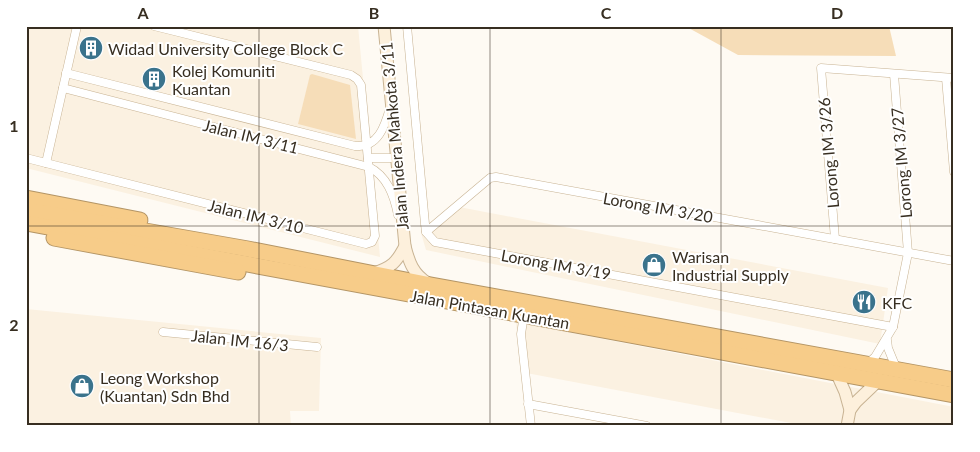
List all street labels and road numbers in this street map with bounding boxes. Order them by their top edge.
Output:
street label: Jalan Indera Mahkota 3/11 [376,41,412,231]
street label: Lorong IM 3/26 [814,97,842,209]
street label: Lorong IM 3/27 [887,107,915,219]
street label: Jalan IM 3/11 [201,115,301,157]
street label: Lorong IM 3/20 [602,188,714,226]
street label: Jalan IM 3/10 [206,195,306,237]
street label: Lorong IM 3/19 [500,245,612,283]
street label: Jalan Pintasan Kuantan [409,286,571,332]
street label: Jalan IM 16/3 [190,325,290,355]

